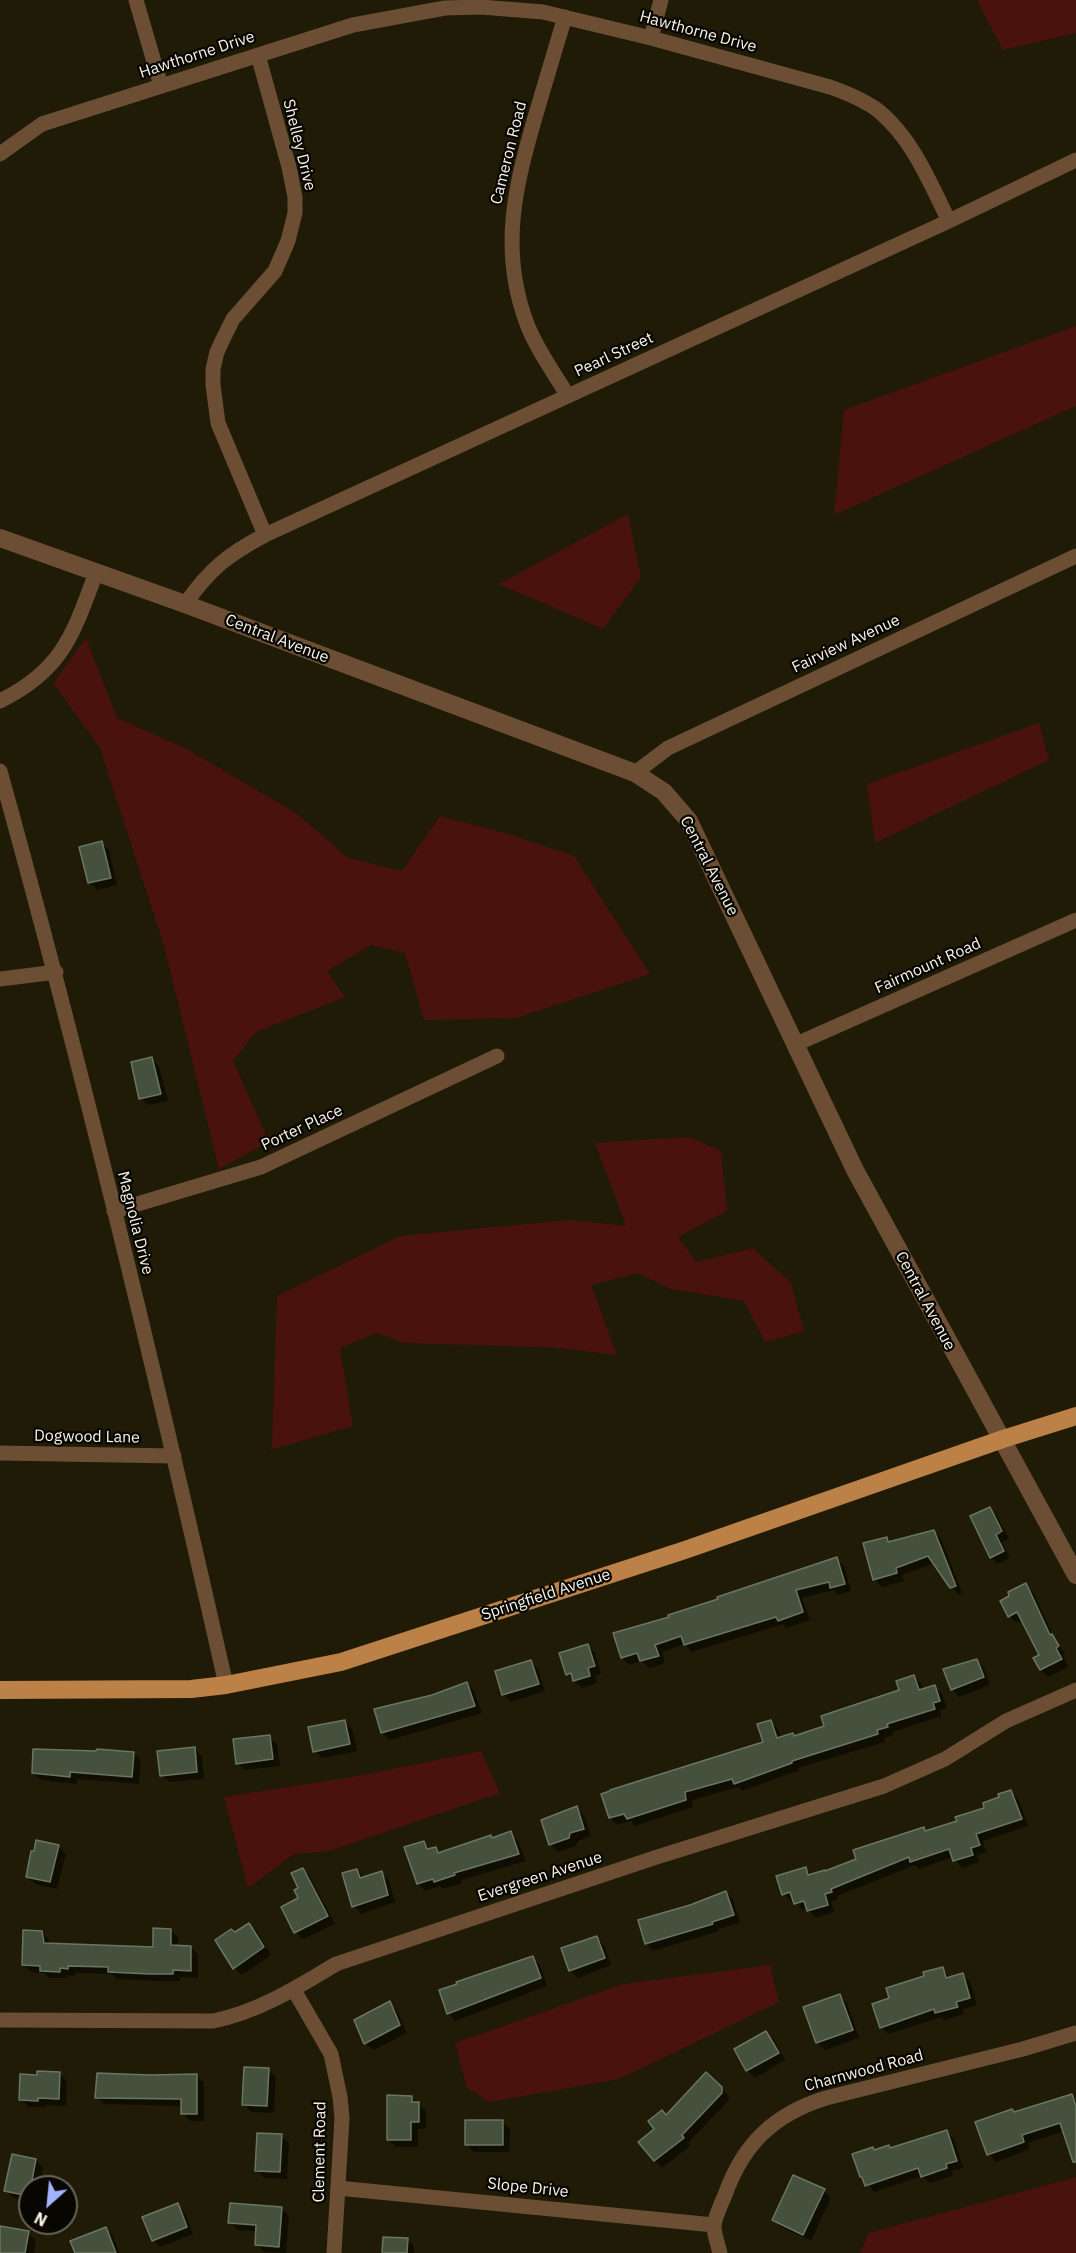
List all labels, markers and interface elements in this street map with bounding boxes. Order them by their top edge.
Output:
street label: Hawthorne Drive [637,7,759,57]
street label: Hawthorne Drive [137,27,257,83]
street label: Shelley Drive [278,97,320,193]
street label: Cameron Road [487,99,531,207]
street label: Pearl Street [572,328,656,382]
street label: Central Avenue [223,610,331,668]
street label: Fairview Avenue [789,611,903,677]
street label: Central Avenue [676,813,742,919]
street label: Fairmount Road [872,934,984,998]
street label: Porter Place [258,1101,346,1155]
street label: Magnolia Drive [113,1169,157,1277]
street label: Central Avenue [891,1248,959,1354]
street label: Dogwood Lane [34,1426,140,1448]
street label: Springfield Avenue [479,1565,613,1625]
street label: Evergreen Avenue [475,1848,605,1906]
street label: Charnwood Road [802,2046,926,2096]
street label: Clement Road [310,2101,330,2203]
street label: Slope Drive [486,2174,570,2202]
north arrow [18,2175,78,2235]
text: N [31,2208,50,2231]

